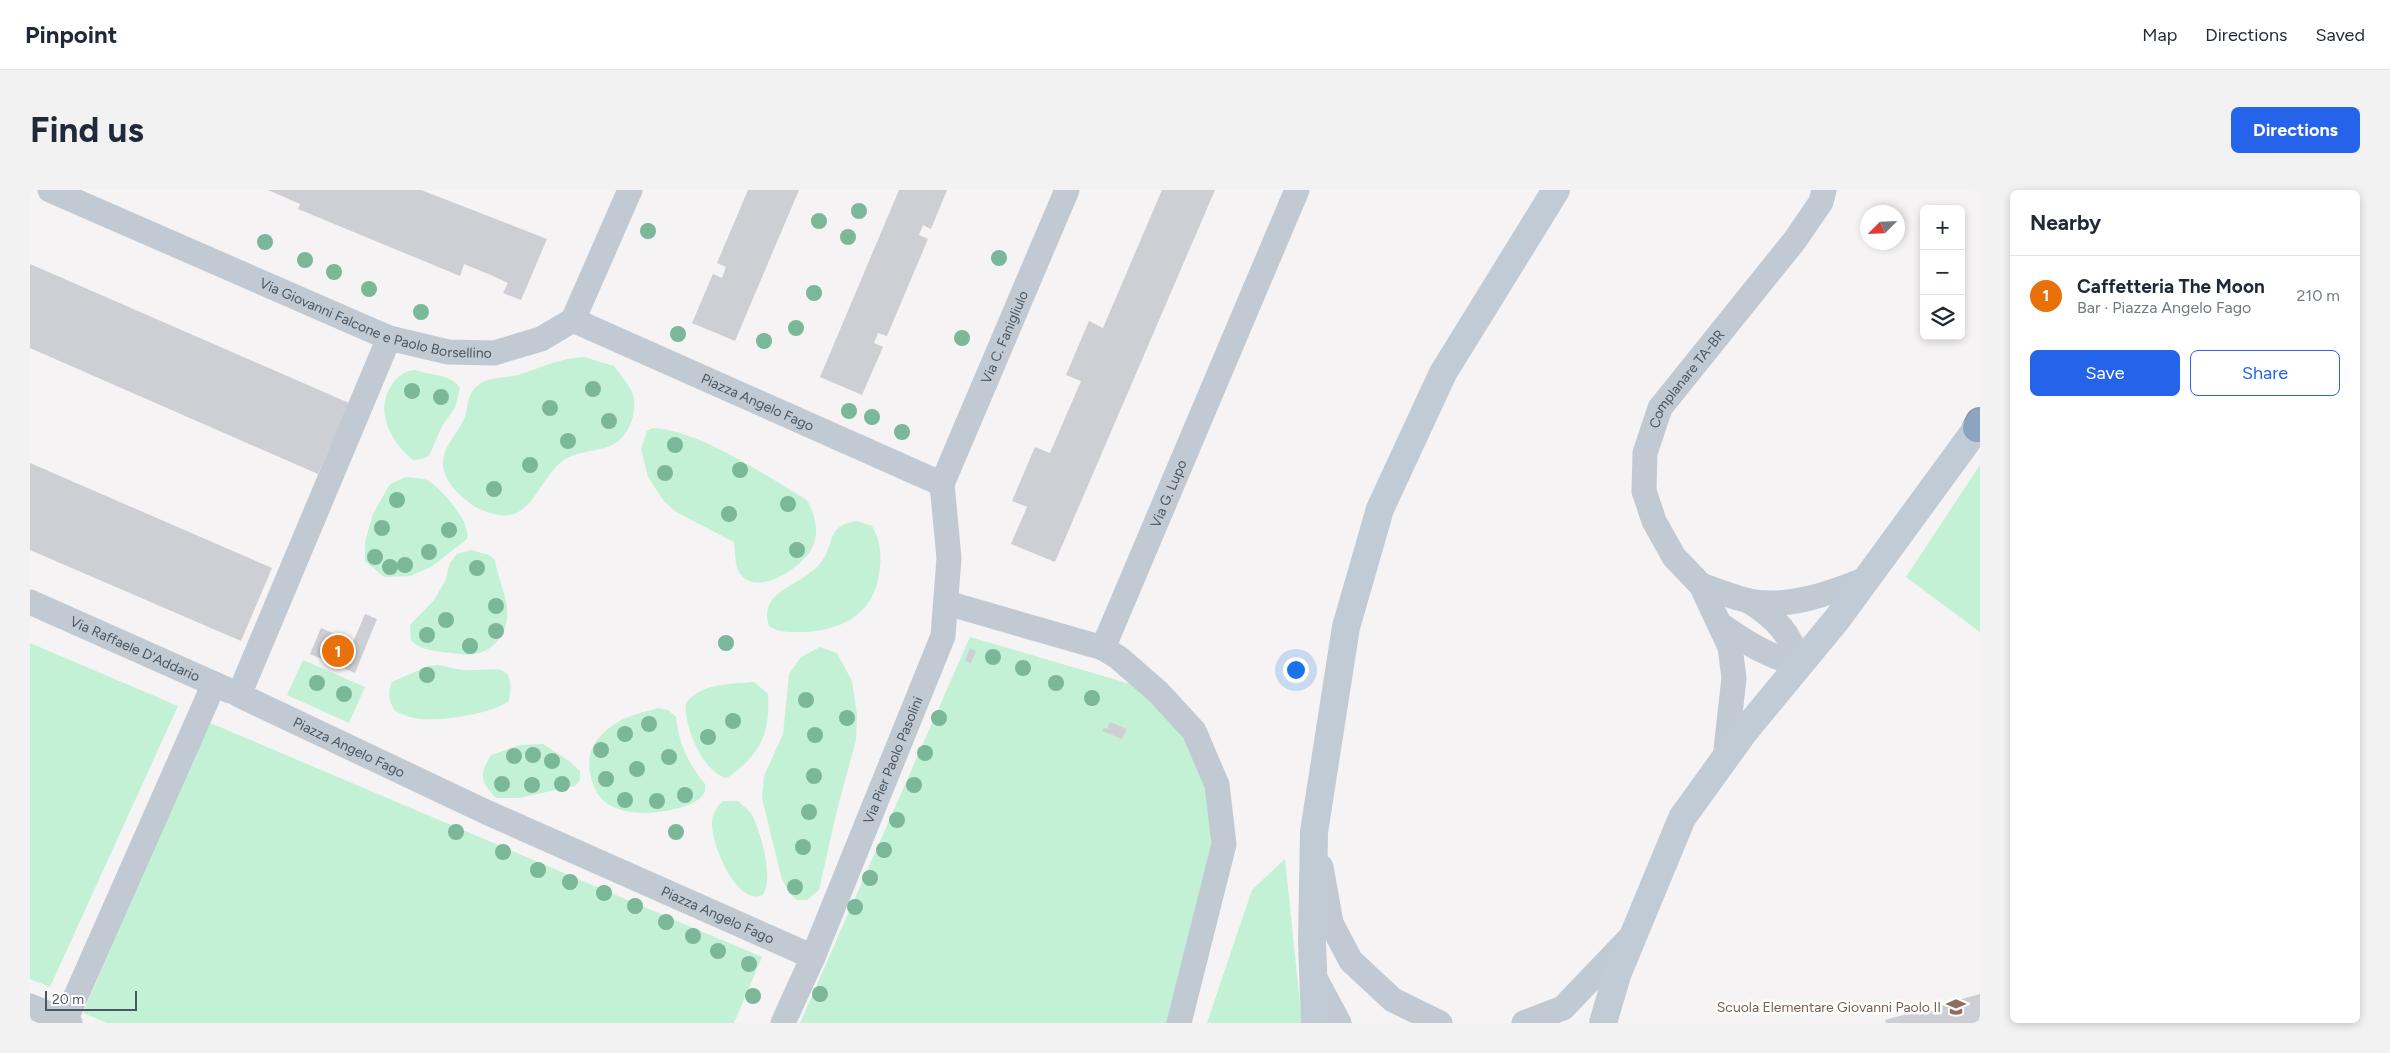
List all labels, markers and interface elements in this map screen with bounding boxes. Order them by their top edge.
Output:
text: Pinpoint [25,20,117,49]
text: Map [2142,24,2177,46]
text: Directions [2205,24,2287,46]
text: Saved [2315,24,2365,46]
button: Directions [2231,107,2360,153]
text: Find us [30,109,144,151]
north arrow [1860,205,1905,250]
map controls [1920,205,1965,340]
button: + [1920,205,1965,250]
text: Nearby [2030,210,2101,235]
button: − [1920,250,1965,295]
street label: Via Giovanni Falcone e Paolo Borsellino [257,274,492,361]
text: Caffetteria The Moon [2077,275,2265,298]
text: 1 [2043,286,2049,305]
text: 210 m [2297,286,2340,305]
street label: Via C. Fanigliulo [977,288,1032,386]
button: layers [1920,295,1965,340]
text: Bar · Piazza Angelo Fago [2077,298,2251,317]
street label: Complanare TA-BR [1645,326,1728,430]
button: Save [2030,350,2180,396]
button: Share [2190,350,2340,396]
street label: Piazza Angelo Fago [699,370,817,435]
street label: Via G. Lupo [1146,457,1190,530]
street label: Via Raffaele D'Addario [68,612,203,685]
pin: 1 [322,632,354,670]
your location [1283,657,1309,683]
street label: Via Pier Paolo Pasolini [859,694,926,826]
street label: Piazza Angelo Fago [290,713,408,781]
street label: Piazza Angelo Fago [659,882,777,947]
scale bar [45,988,138,1011]
text: 20 m [52,991,84,1008]
school or university icon: Scuola Elementare Giovanni Paolo II [1945,996,1967,1018]
place label: Scuola Elementare Giovanni Paolo II [1717,999,1941,1016]

